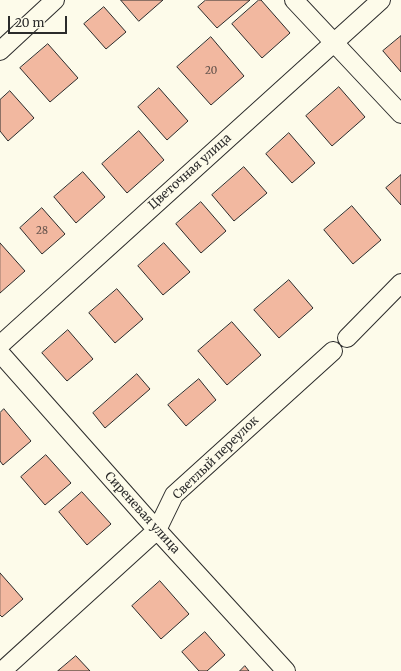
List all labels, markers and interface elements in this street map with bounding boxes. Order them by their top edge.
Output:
scale bar [10,8,69,34]
text: 20 m [15,15,44,30]
house number: 20 [205,65,217,77]
street label: Цветочная улица [146,131,234,213]
house number: 28 [36,225,48,237]
street label: Светлый переулок [170,413,262,503]
street label: Сиреневая улица [102,469,182,557]

